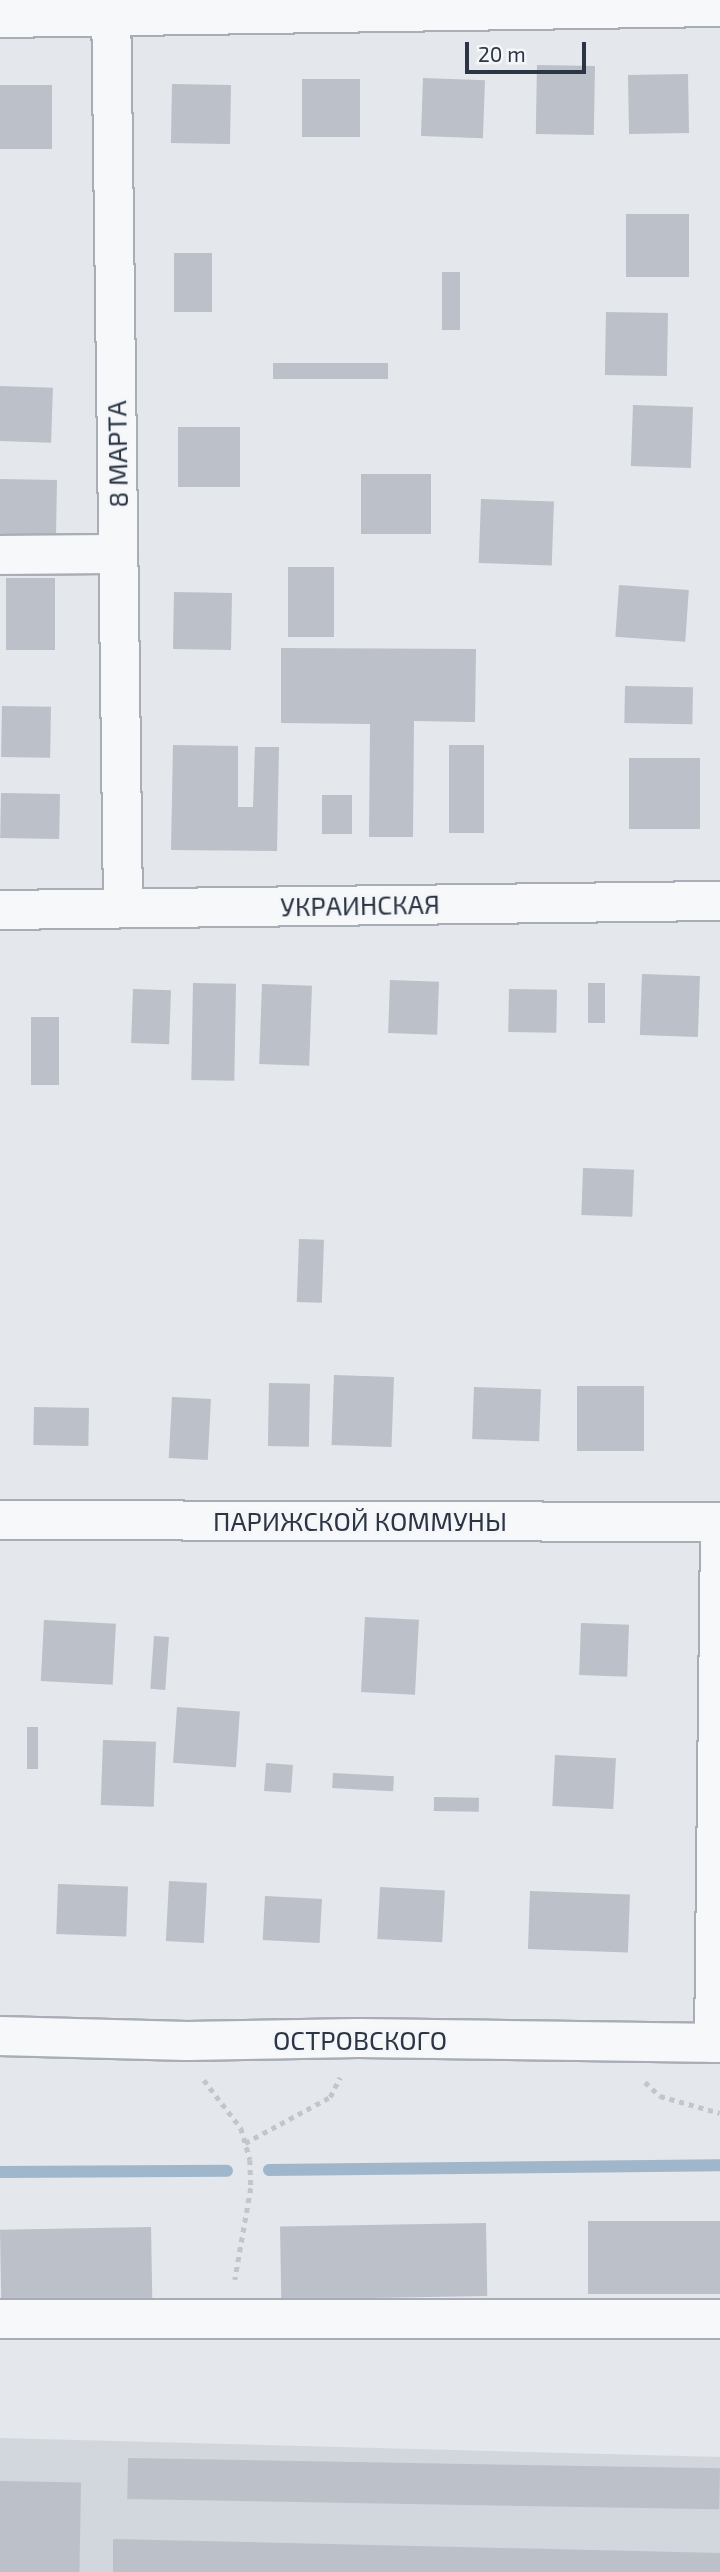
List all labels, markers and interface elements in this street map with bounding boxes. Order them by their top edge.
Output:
scale bar [468,28,589,72]
text: 20 m [478,41,526,66]
street label: 8 МАРТА [100,400,134,508]
street label: УКРАИНСКАЯ [280,888,440,922]
street label: ПАРИЖСКОЙ КОММУНЫ [213,1505,507,1537]
street label: ОСТРОВСКОГО [273,2024,447,2056]

